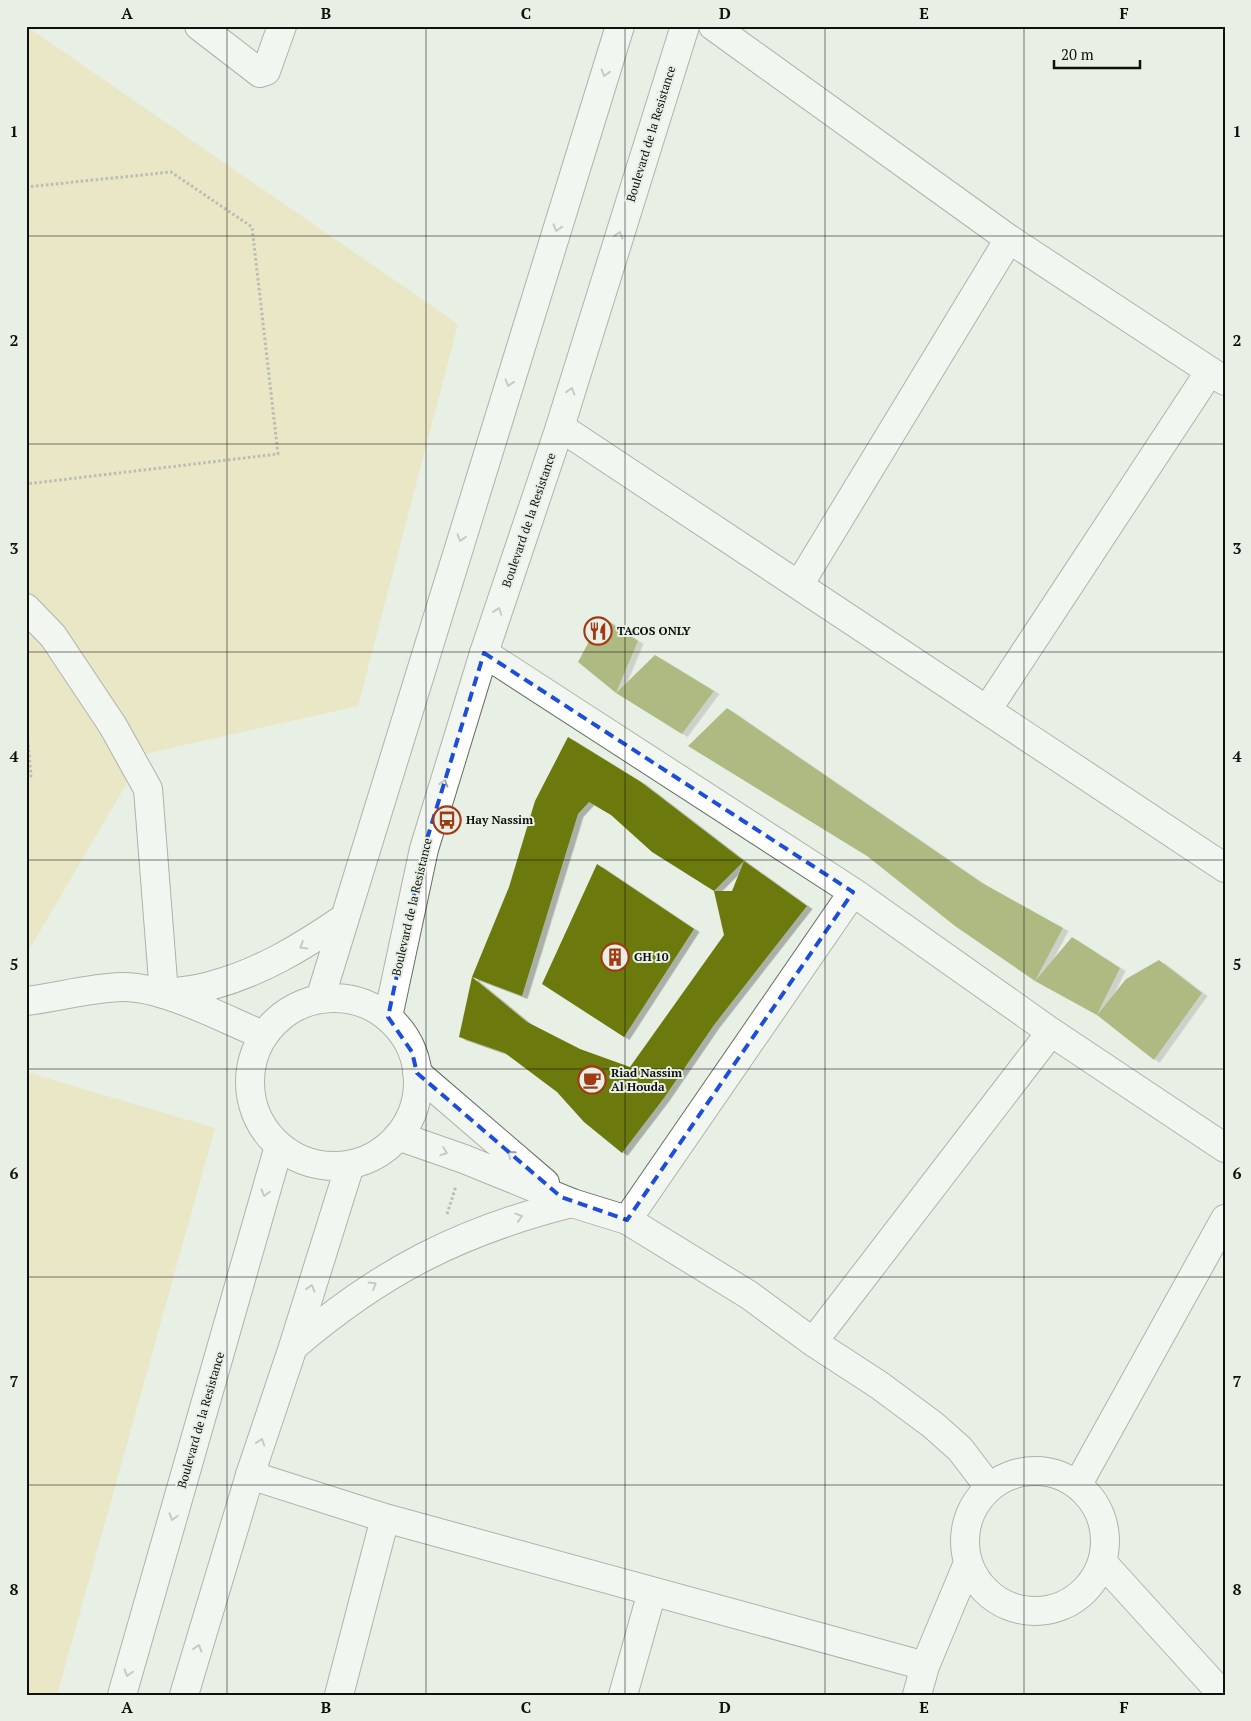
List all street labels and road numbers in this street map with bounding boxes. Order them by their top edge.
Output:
street label: Boulevard de la Resistance [623,64,678,204]
street label: Boulevard de la Resistance [498,451,559,589]
street label: Boulevard de la Resistance [388,836,435,977]
street label: Boulevard de la Resistance [174,1350,227,1490]

